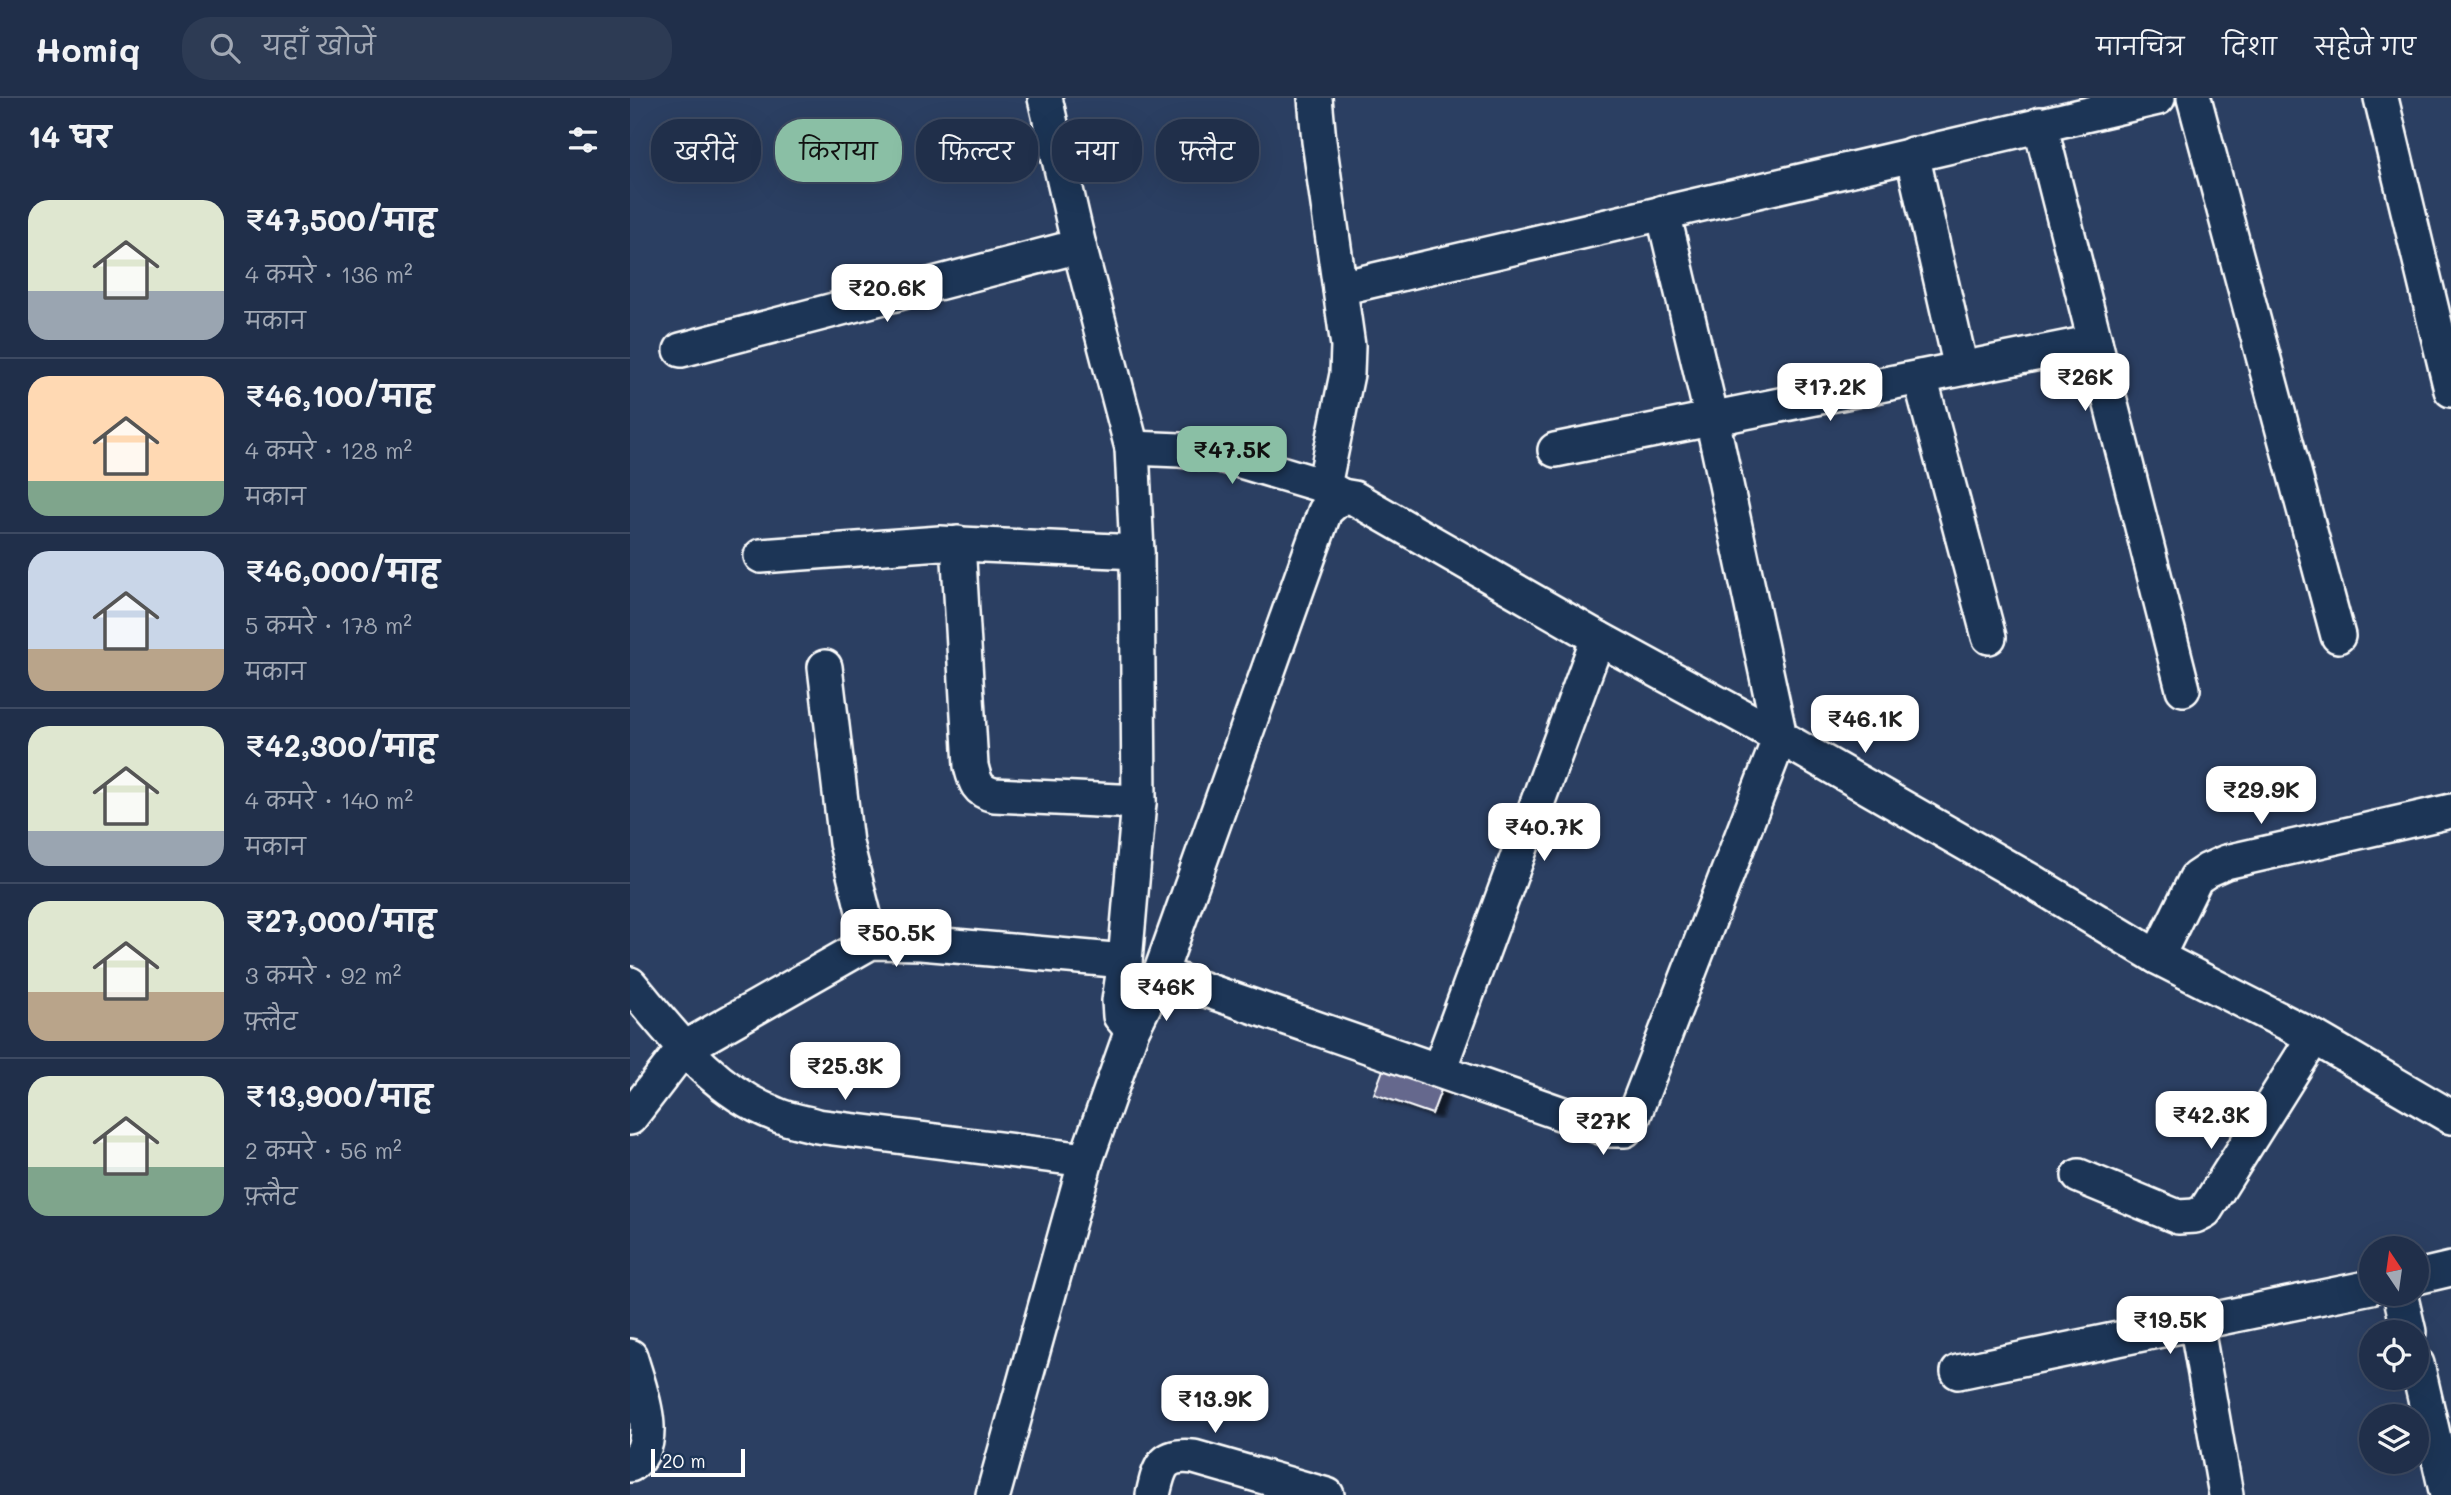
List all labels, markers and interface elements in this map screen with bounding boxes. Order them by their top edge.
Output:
search box [182,17,672,80]
text: Homiq [35,27,140,70]
text: यहाँ खोजें [262,28,376,62]
icon: search [206,29,244,67]
text: मानचित्र [2096,30,2184,61]
text: दिशा [2222,30,2277,61]
text: सहेजे गए [2315,30,2416,61]
text: 14 घर [28,116,111,156]
chip: खरीदें [651,119,761,182]
chip: किराया [775,119,902,182]
chip: फ़िल्टर [916,119,1038,182]
chip: नया [1052,119,1142,182]
chip: फ़्लैट [1156,119,1259,182]
icon: filters [564,121,602,159]
text: ₹47,500/माह [245,199,436,239]
icon: home [84,228,168,312]
text: 4 कमरे · 136 m² [245,259,413,289]
pin: ₹20.6K [830,264,944,324]
text: ₹20.6K [847,272,927,302]
text: मकान [245,305,306,335]
pin: ₹26K [2044,354,2126,413]
text: ₹26K [2056,361,2114,391]
pin: ₹17.2K [1773,364,1887,423]
text: ₹17.2K [1793,371,1867,401]
text: ₹46,100/माह [245,375,433,415]
icon: home [84,404,168,488]
pin: ₹47.5K [1175,426,1289,486]
text: ₹47.5K [1193,434,1271,464]
text: 4 कमरे · 128 m² [245,435,412,465]
text: मकान [245,481,306,511]
text: ₹46,000/माह [245,550,439,590]
icon: home [84,579,168,663]
text: 5 कमरे · 178 m² [245,610,412,640]
text: मकान [245,656,306,686]
pin: ₹46.1K [1808,696,1922,755]
text: ₹46.1K [1827,703,1903,733]
text: ₹42,300/माह [245,725,437,765]
icon: home [84,754,168,838]
pin: ₹29.9K [2204,766,2318,826]
text: ₹29.9K [2222,774,2300,804]
text: 4 कमरे · 140 m² [245,785,413,815]
pin: ₹40.7K [1487,804,1601,863]
text: ₹40.7K [1504,811,1584,841]
text: मकान [245,831,306,861]
text: ₹27,000/माह [245,900,436,940]
pin: ₹50.5K [839,910,953,969]
text: ₹50.5K [856,917,936,947]
icon: home [84,929,168,1013]
text: 3 कमरे · 92 m² [245,960,402,990]
pin: ₹46K [1125,964,1207,1023]
text: ₹46K [1137,971,1195,1001]
text: फ़्लैट [245,1006,297,1036]
pin: ₹25.3K [788,1042,902,1102]
text: ₹25.3K [806,1050,884,1080]
text: ₹13,900/माह [245,1075,432,1115]
pin: ₹42.3K [2154,1091,2268,1151]
pin: ₹27K [1562,1098,1644,1157]
text: ₹42.3K [2172,1099,2250,1129]
icon: home [84,1104,168,1188]
text: ₹27K [1575,1105,1631,1135]
text: 2 कमरे · 56 m² [245,1135,402,1165]
text: फ़्लैट [245,1181,297,1211]
north arrow [2359,1236,2429,1306]
map controls [2359,1236,2429,1474]
pin: ₹19.5K [2113,1296,2227,1356]
text: ₹19.5K [2133,1304,2207,1334]
button: locate [2359,1320,2429,1390]
pin: ₹13.9K [1158,1376,1272,1435]
text: ₹13.9K [1177,1383,1253,1413]
button: layers [2359,1404,2429,1474]
scale bar [651,1446,746,1478]
text: 20 m [662,1448,706,1473]

